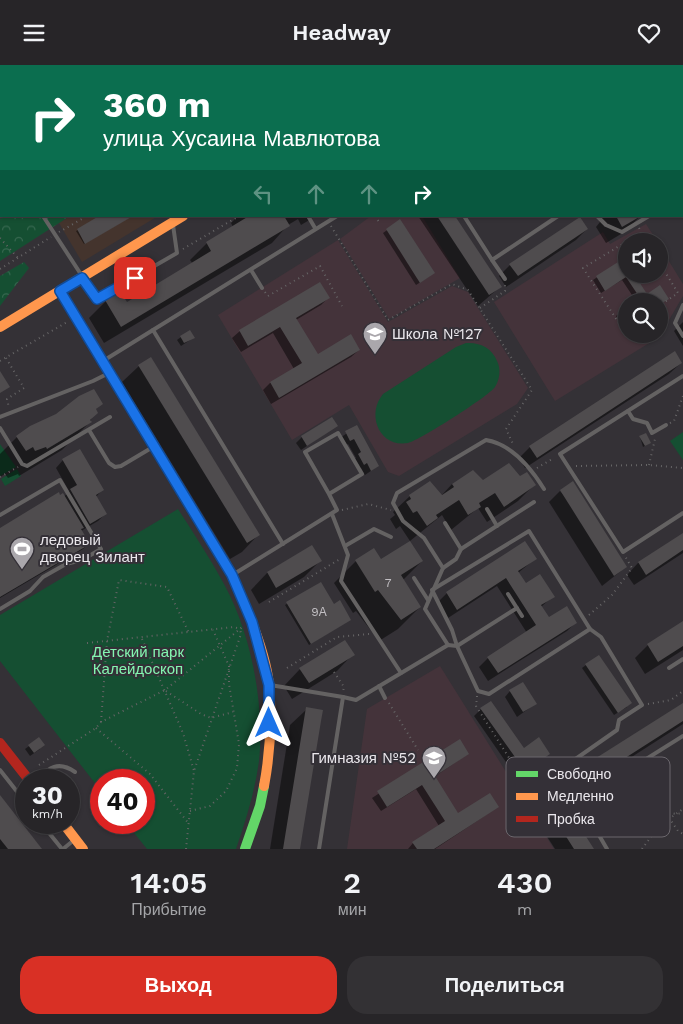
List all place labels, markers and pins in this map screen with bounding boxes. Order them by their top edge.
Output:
pin [114,257,156,299]
school or university icon: Школа №127 [362,321,388,355]
place label: Школа №127 [392,325,482,343]
place label: ледовый дворец Зилант [40,531,145,566]
sports icon: ледовый дворец Зилант [9,536,35,570]
school or university icon: Гимназия №52 [421,745,447,779]
place label: Гимназия №52 [311,749,416,767]

